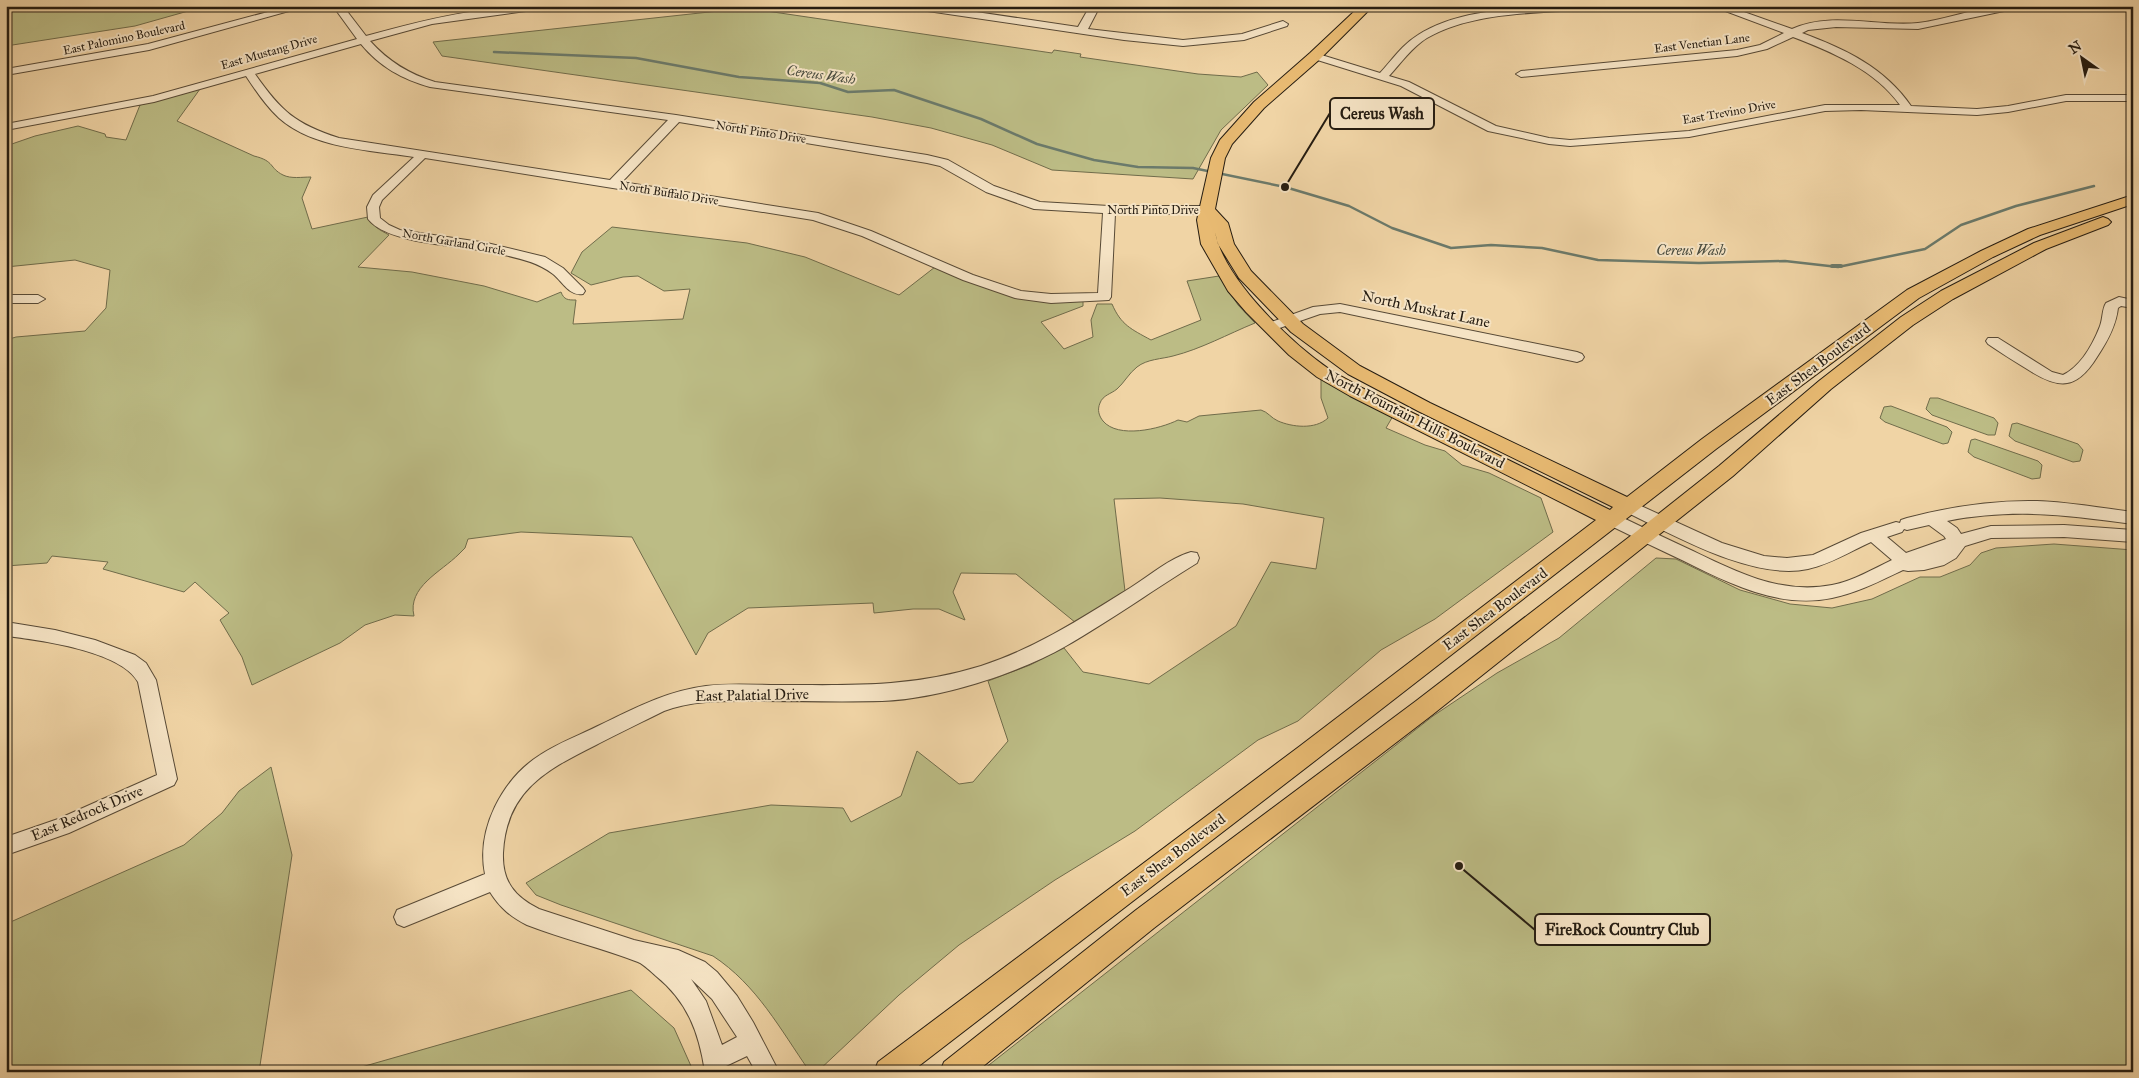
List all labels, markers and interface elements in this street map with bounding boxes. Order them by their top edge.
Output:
street label: East Palomino Boulevard [62,18,186,58]
street label: East Venetian Lane [1654,30,1750,56]
street label: East Mustang Drive [219,32,319,73]
north arrow [2056,32,2106,82]
text: N [2066,37,2085,58]
water label: Cereus Wash [785,62,857,88]
street label: East Trevino Drive [1681,97,1777,127]
callout: Cereus Wash [1330,98,1434,129]
text: Cereus Wash [1340,104,1424,123]
street label: North Pinto Drive [715,118,807,146]
street label: North Buffalo Drive [618,178,720,208]
street label: North Pinto Drive [1107,203,1199,217]
street label: North Garland Circle [401,226,507,258]
water label: Cereus Wash [1656,242,1726,259]
street label: North Muskrat Lane [1360,287,1492,331]
street label: East Shea Boulevard [1762,319,1874,409]
street label: North Fountain Hills Boulevard [1322,366,1508,472]
street label: East Shea Boulevard [1439,564,1551,654]
street label: East Palatial Drive [695,685,809,705]
street label: East Redrock Drive [28,781,146,845]
street label: East Shea Boulevard [1117,810,1229,900]
callout: FireRock Country Club [1535,914,1710,945]
text: FireRock Country Club [1545,920,1699,940]

